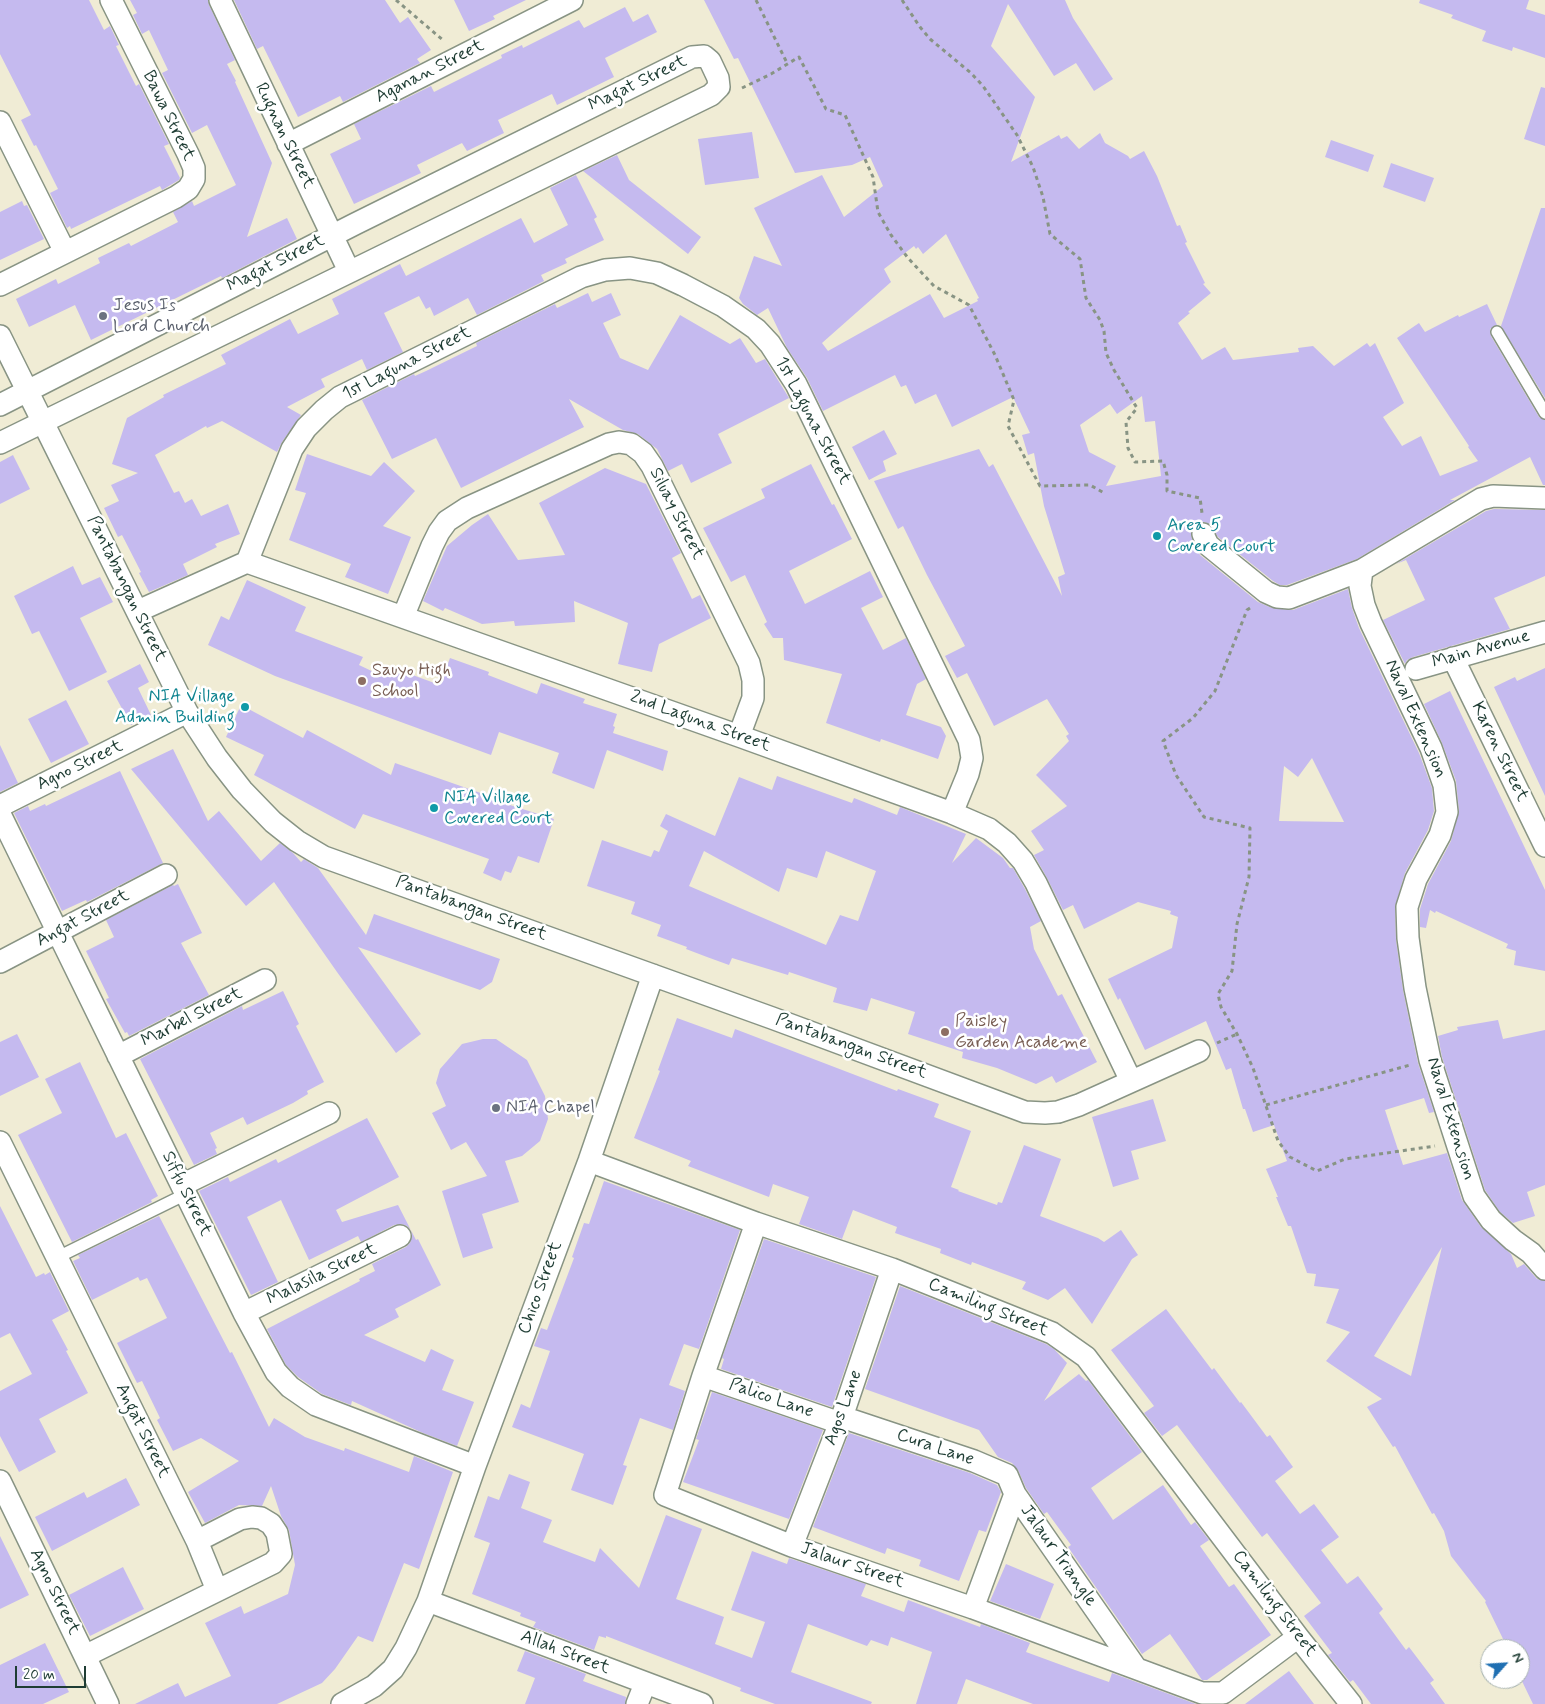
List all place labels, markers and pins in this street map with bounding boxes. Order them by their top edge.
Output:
place label: Jesus Is Lord Church [113,295,210,338]
marker: Jesus Is Lord Church [97,310,109,322]
place label: Area 5 Covered Court [1167,515,1276,558]
marker: Area 5 Covered Court [1151,530,1163,542]
place label: Sauyo High School [372,660,451,702]
marker: Sauyo High School [356,675,368,687]
place label: NIA Village Admin Building [115,686,235,729]
marker: NIA Village Admin Building [239,701,251,713]
place label: NIA Village Covered Court [444,787,553,830]
marker: NIA Village Covered Court [428,802,440,814]
place label: Paisley Garden Academe [955,1011,1088,1054]
marker: Paisley Garden Academe [939,1026,951,1038]
place label: NIA Chapel [506,1097,595,1119]
marker: NIA Chapel [490,1102,502,1114]

